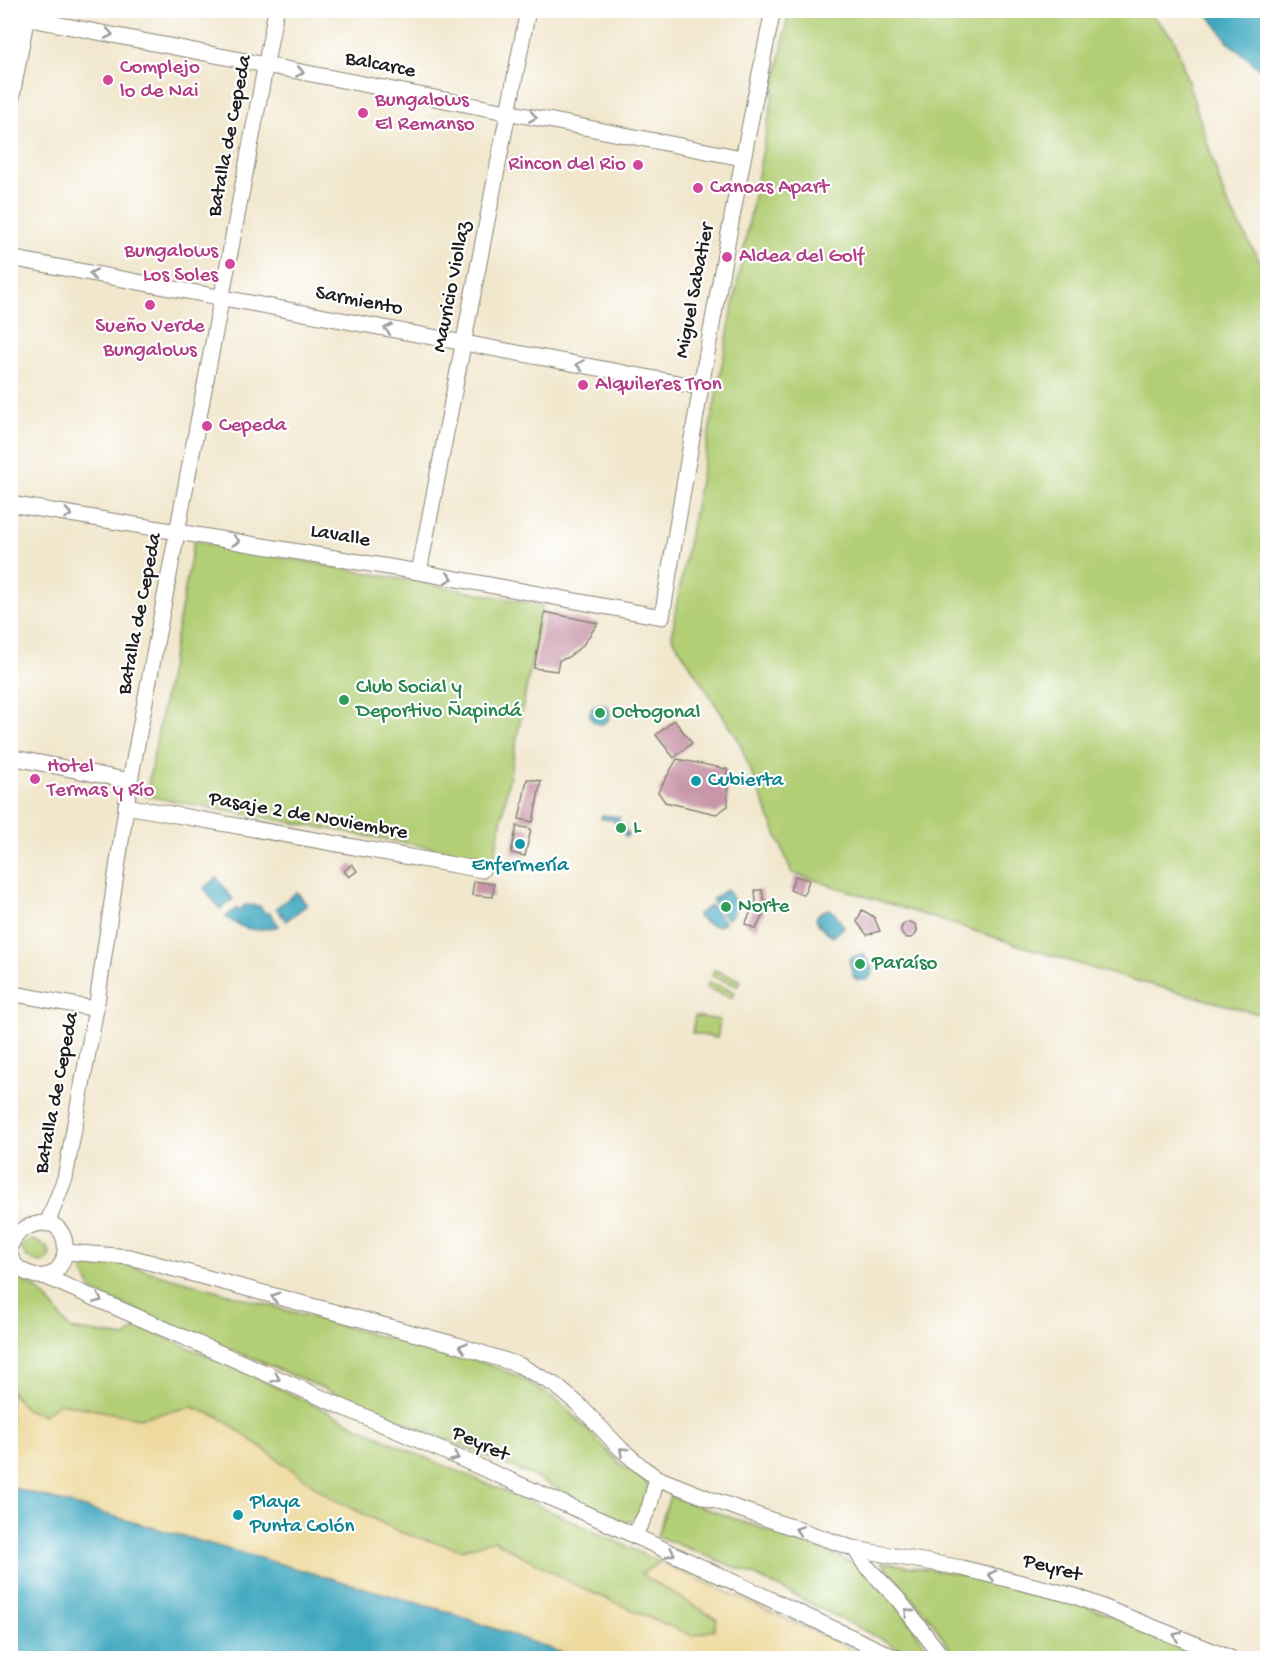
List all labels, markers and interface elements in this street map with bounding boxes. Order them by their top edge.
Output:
one-way arrow [104,27,114,40]
street label: Balcarce [342,47,418,85]
street label: Batalla de Cepeda [203,52,259,220]
place label: Complejo lo de Nai [120,56,200,105]
one-way arrow [295,65,305,78]
marker: Complejo lo de Nai [101,73,115,87]
place label: Bungalows El Remanso [374,89,475,138]
marker: Bungalows El Remanso [356,106,370,120]
one-way arrow [528,110,538,123]
place label: Rincon del Rio [508,153,626,178]
marker: Rincon del Rio [631,158,645,172]
place label: Canoas Apart [710,176,831,201]
marker: Canoas Apart [691,181,705,195]
street label: Mauricio Viollaz [428,219,478,355]
street label: Miguel Sabatier [671,220,722,361]
place label: Bungalows Los Soles [123,240,219,289]
place label: Aldea del Golf [739,245,865,270]
marker: Aldea del Golf [720,250,734,264]
marker: Bungalows Los Soles [223,257,237,271]
one-way arrow [89,268,99,281]
street label: Sarmiento [313,281,405,323]
marker: Sueño Verde Bungalows [143,298,157,312]
place label: Sueño Verde Bungalows [95,315,206,364]
one-way arrow [384,323,394,336]
one-way arrow [575,359,585,372]
place label: Alquileres Tron [595,373,722,398]
marker: Alquileres Tron [576,378,590,392]
place label: Cepeda [219,414,288,439]
marker: Cepeda [200,419,214,433]
one-way arrow [64,507,73,519]
street label: Lavalle [308,519,373,555]
street label: Batalla de Cepeda [113,530,169,698]
one-way arrow [230,534,240,547]
one-way arrow [444,571,453,583]
place label: Club Social y Deportivo Ñapindá [354,676,523,725]
marker: Club Social y Deportivo Ñapindá [337,693,351,707]
place label: Octogonal [612,701,700,726]
marker: Octogonal [593,706,607,720]
place label: Hotel Termas y Río [46,755,154,804]
place label: Cubierta [708,769,785,794]
marker: Hotel Termas y Río [28,772,42,786]
marker: Cubierta [689,774,703,788]
street label: Pasaje 2 de Noviembre [206,787,411,847]
place label: L [633,816,642,841]
marker: L [614,821,628,835]
marker: Enfermería [513,837,527,851]
place label: Enfermería [471,854,570,879]
place label: Norte [738,895,791,920]
marker: Norte [719,900,733,914]
place label: Paraíso [871,952,938,977]
marker: Paraíso [853,957,867,971]
street label: Batalla de Cepeda [30,1009,86,1177]
one-way arrow [270,1291,280,1304]
one-way arrow [92,1292,103,1304]
one-way arrow [458,1342,469,1354]
one-way arrow [270,1371,281,1383]
street label: Peyret [447,1421,515,1470]
one-way arrow [620,1447,631,1458]
one-way arrow [448,1450,459,1462]
place label: Playa Punta Colón [249,1491,354,1540]
marker: Playa Punta Colón [231,1508,245,1522]
one-way arrow [794,1525,805,1538]
one-way arrow [665,1546,676,1558]
street label: Peyret [1019,1549,1086,1589]
one-way arrow [987,1570,997,1583]
one-way arrow [905,1607,916,1618]
one-way arrow [1172,1631,1183,1643]

